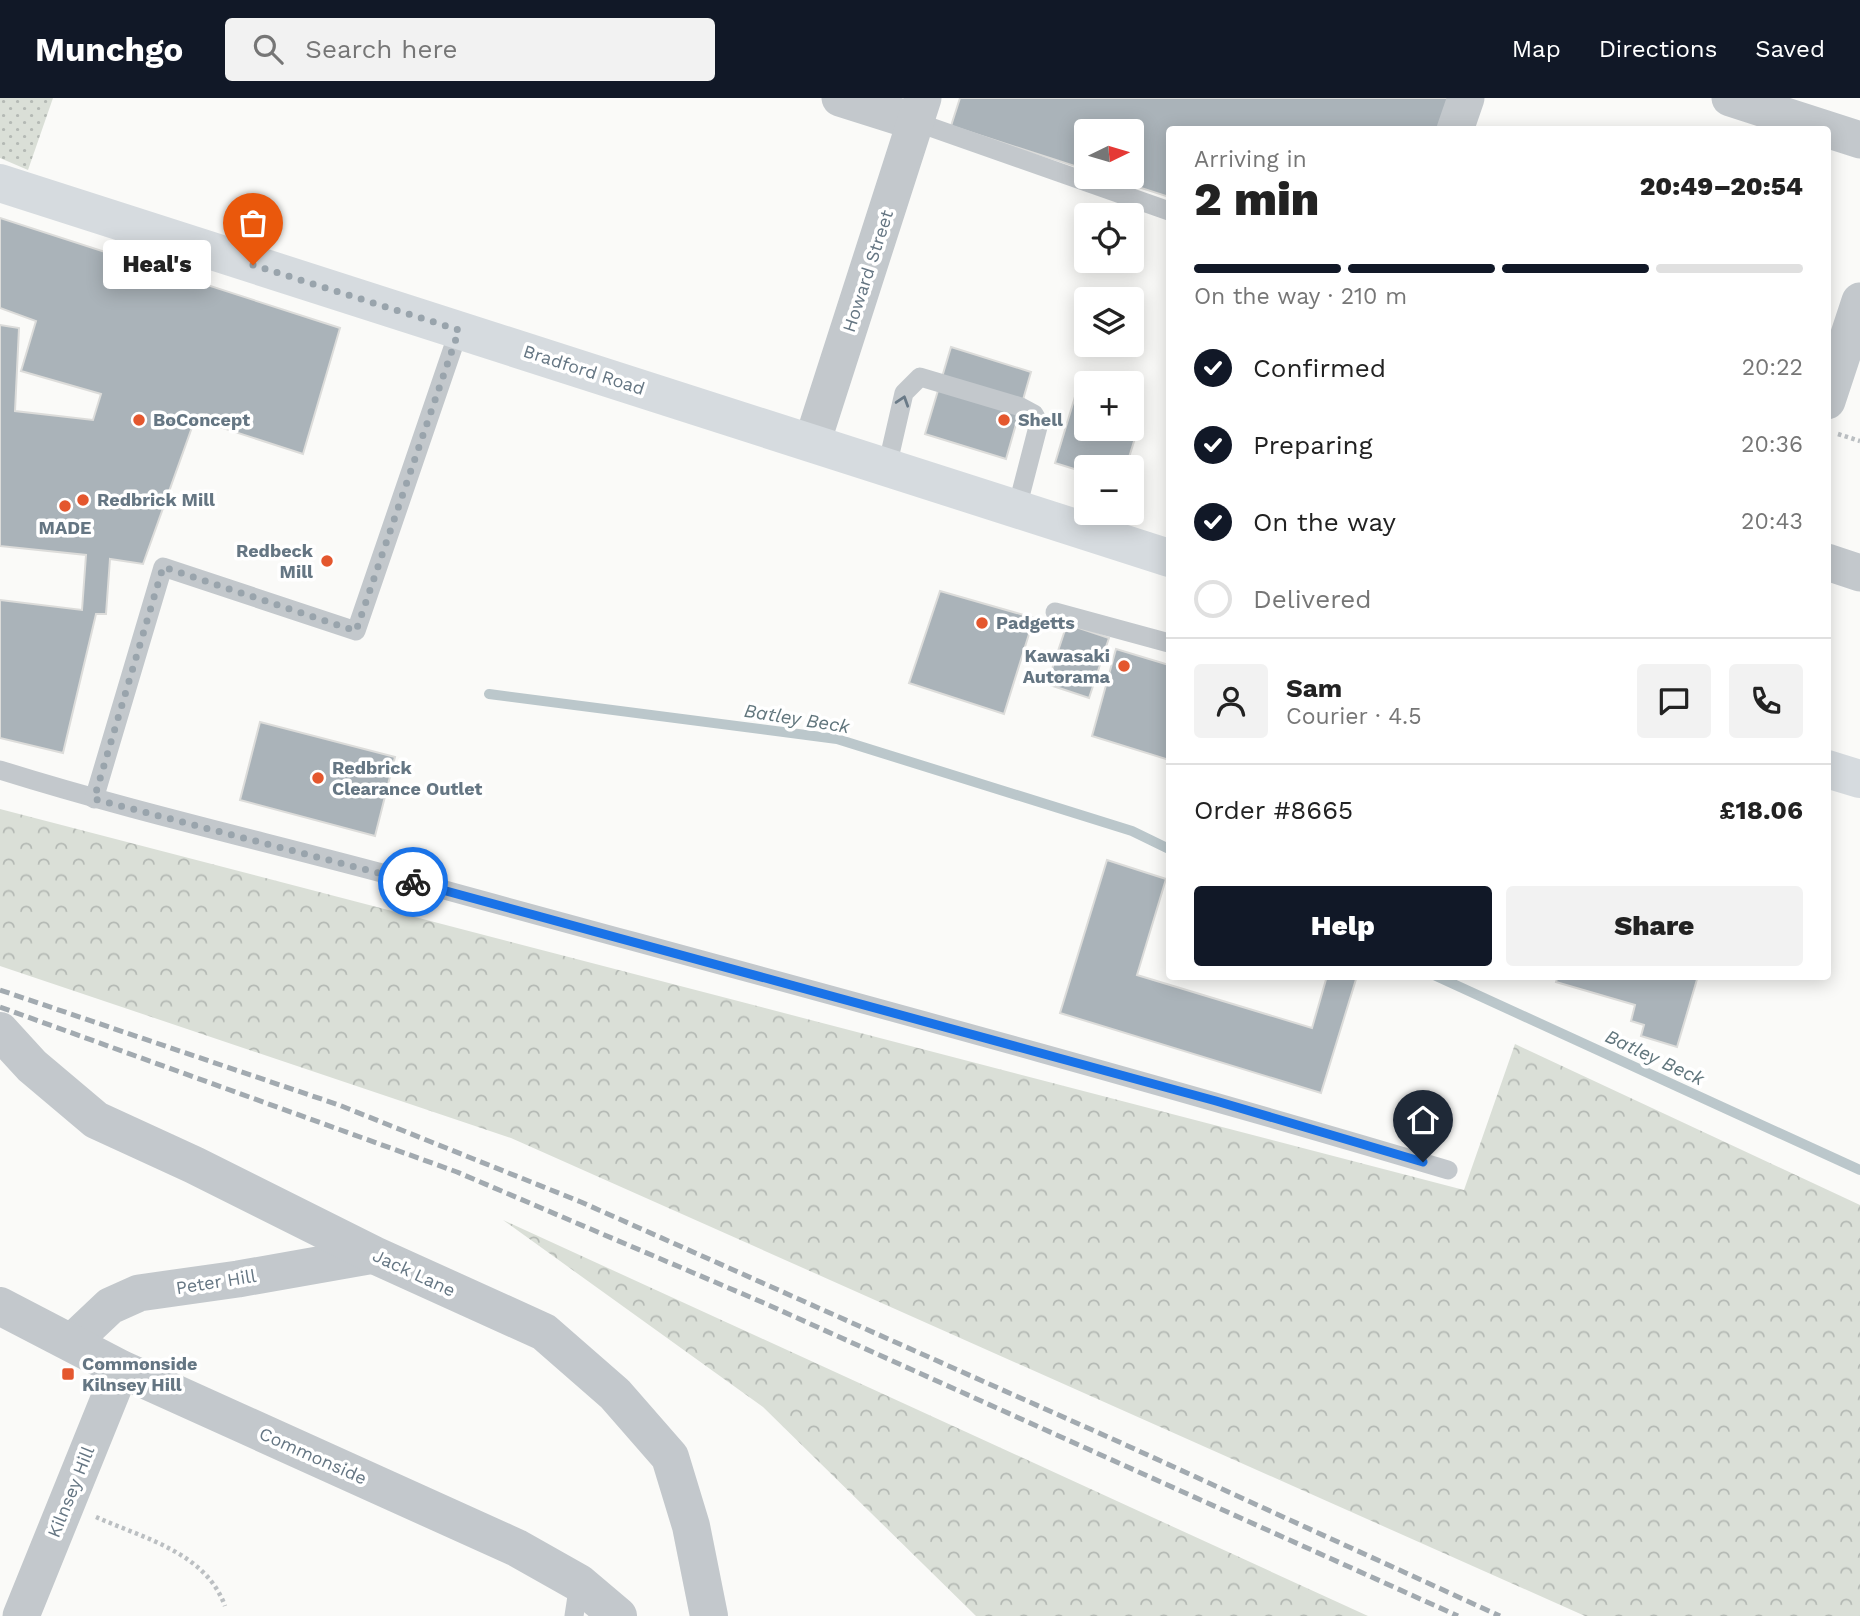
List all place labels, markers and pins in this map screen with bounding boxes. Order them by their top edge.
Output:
pin [223,193,283,265]
callout: Heal's [103,240,211,290]
place label: BoConcept [153,409,250,430]
place label: Shell [1018,409,1063,430]
marker: BoConcept [131,412,147,428]
marker: Shell [996,412,1012,428]
place label: Redbrick Mill [97,489,215,510]
marker: Redbrick Mill [75,492,91,508]
marker: MADE [57,498,73,514]
place label: MADE [39,517,91,538]
place label: Redbeck Mill [236,540,314,582]
marker: Redbeck Mill [319,553,335,569]
place label: Padgetts [996,612,1075,633]
marker: Padgetts [974,615,990,631]
place label: Kawasaki Autorama [1023,645,1111,687]
marker: Kawasaki Autorama [1116,658,1132,674]
place label: Redbrick Clearance Outlet [332,757,482,799]
marker: Redbrick Clearance Outlet [310,770,326,786]
pin [1393,1090,1453,1162]
place label: Commonside Kilnsey Hill [82,1353,197,1395]
marker: Commonside Kilnsey Hill [60,1366,76,1382]

